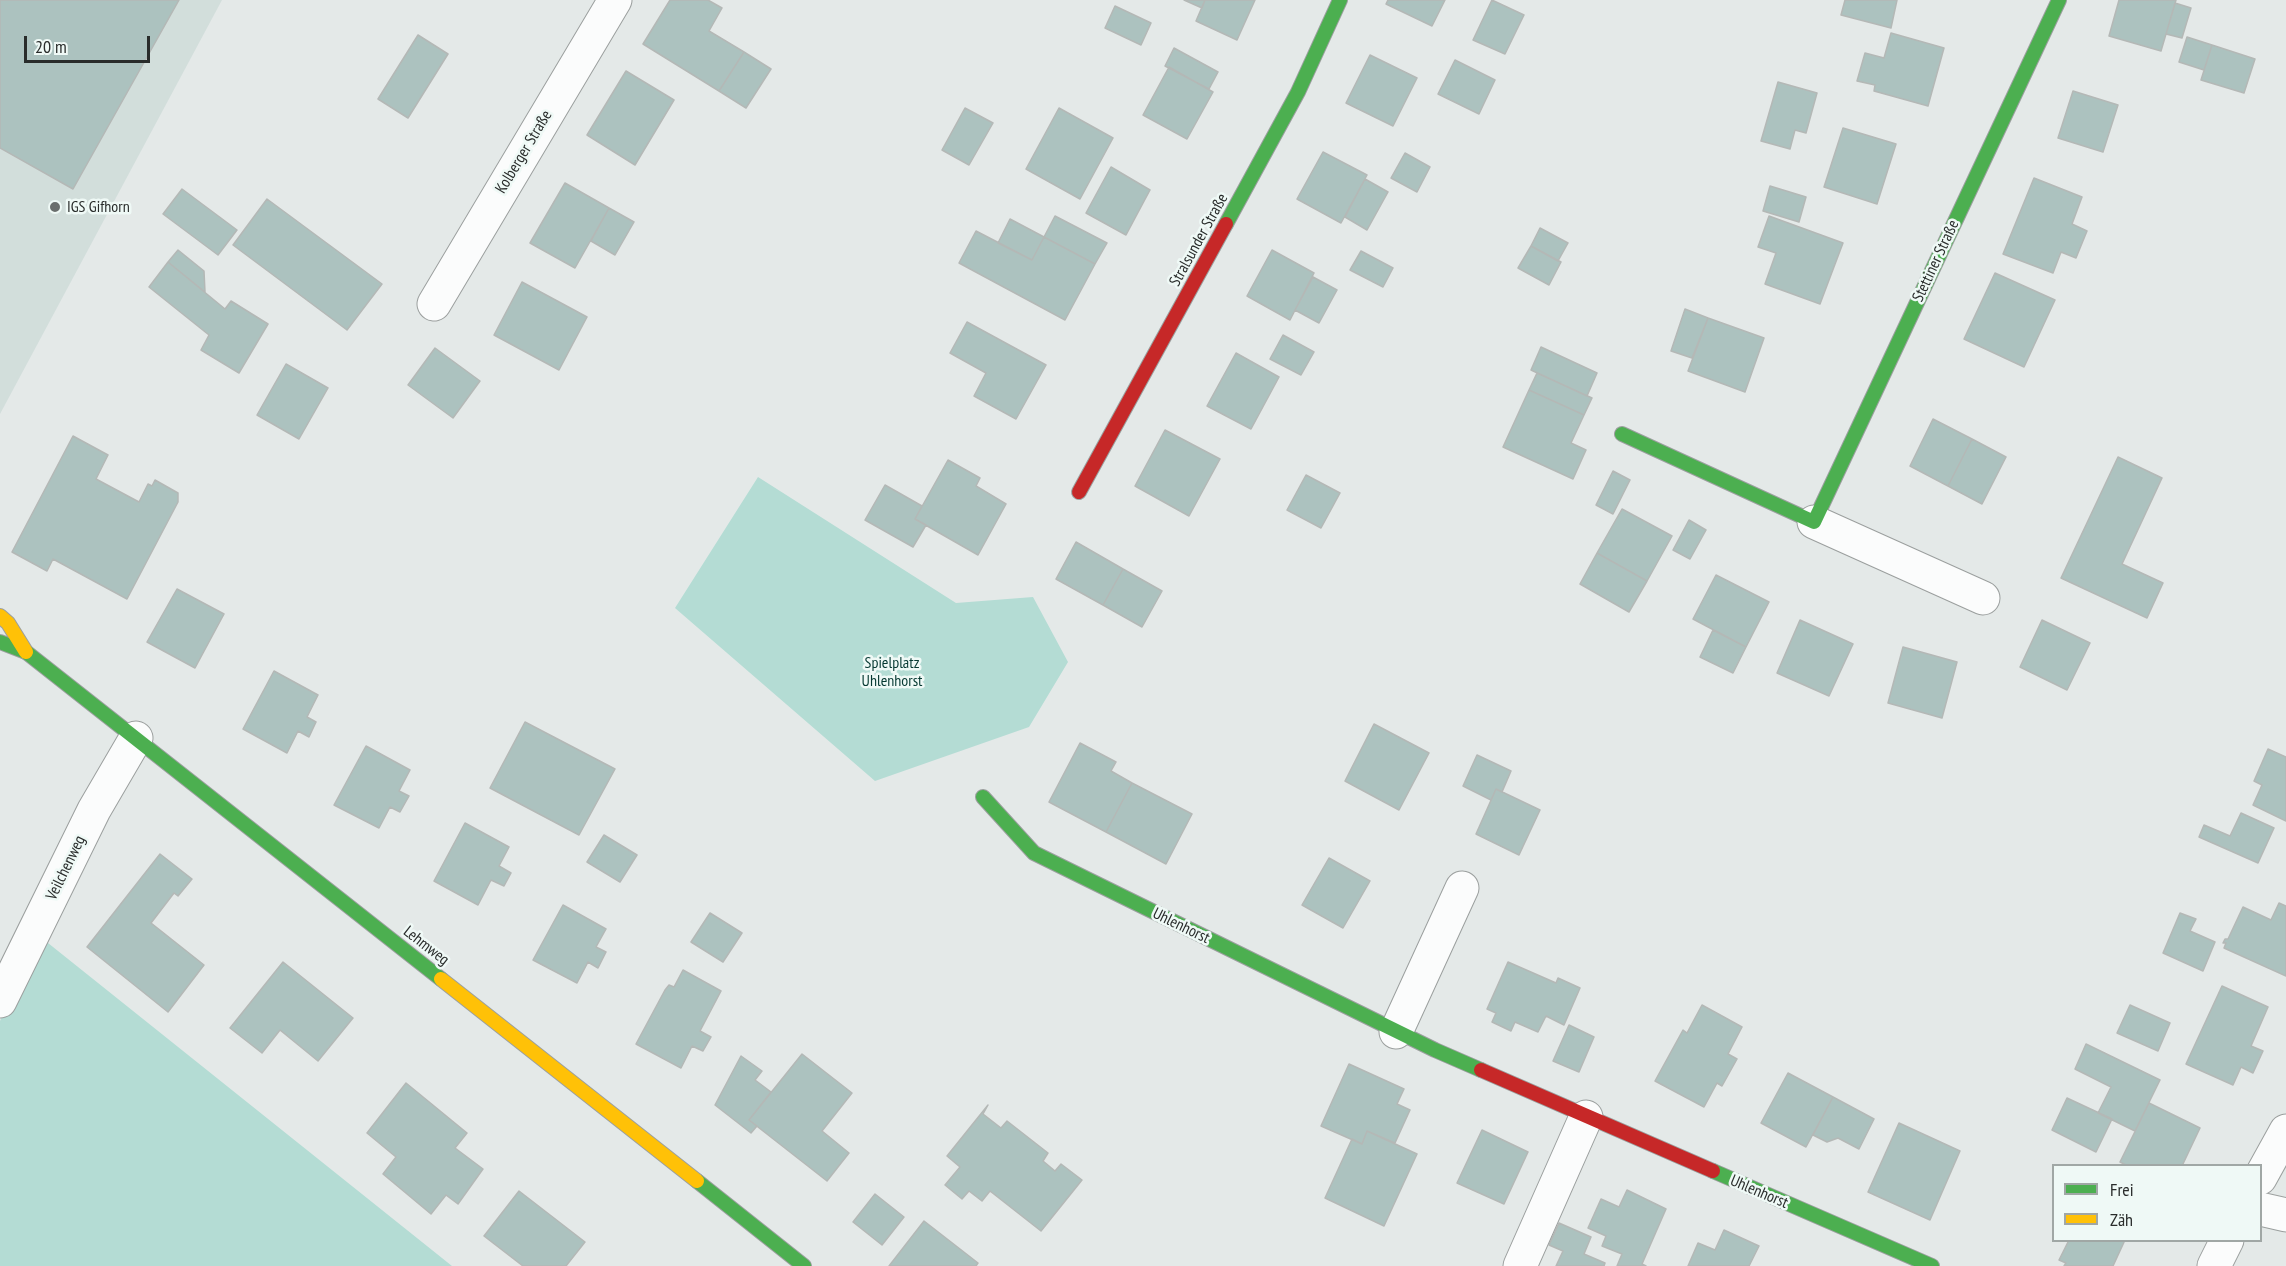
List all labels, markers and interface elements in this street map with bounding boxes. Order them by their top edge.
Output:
scale bar [27,24,153,62]
text: 20 m [35,35,67,58]
street label: Kolberger Straße [492,107,556,197]
street label: Stralsunder Straße [1166,190,1232,290]
place label: IGS Gifhorn [67,197,130,217]
marker: IGS Gifhorn [48,200,62,214]
street label: Stettiner Straße [1909,217,1963,305]
park label: Spielplatz Uhlenhorst [862,653,922,691]
street label: Veilchenweg [42,833,90,903]
street label: Uhlenhorst [1149,904,1213,948]
street label: Lehmweg [399,922,453,970]
legend [2052,1164,2262,1242]
street label: Uhlenhorst [1727,1171,1791,1213]
text: Frei [2110,1178,2134,1201]
text: Zäh [2110,1208,2133,1231]

